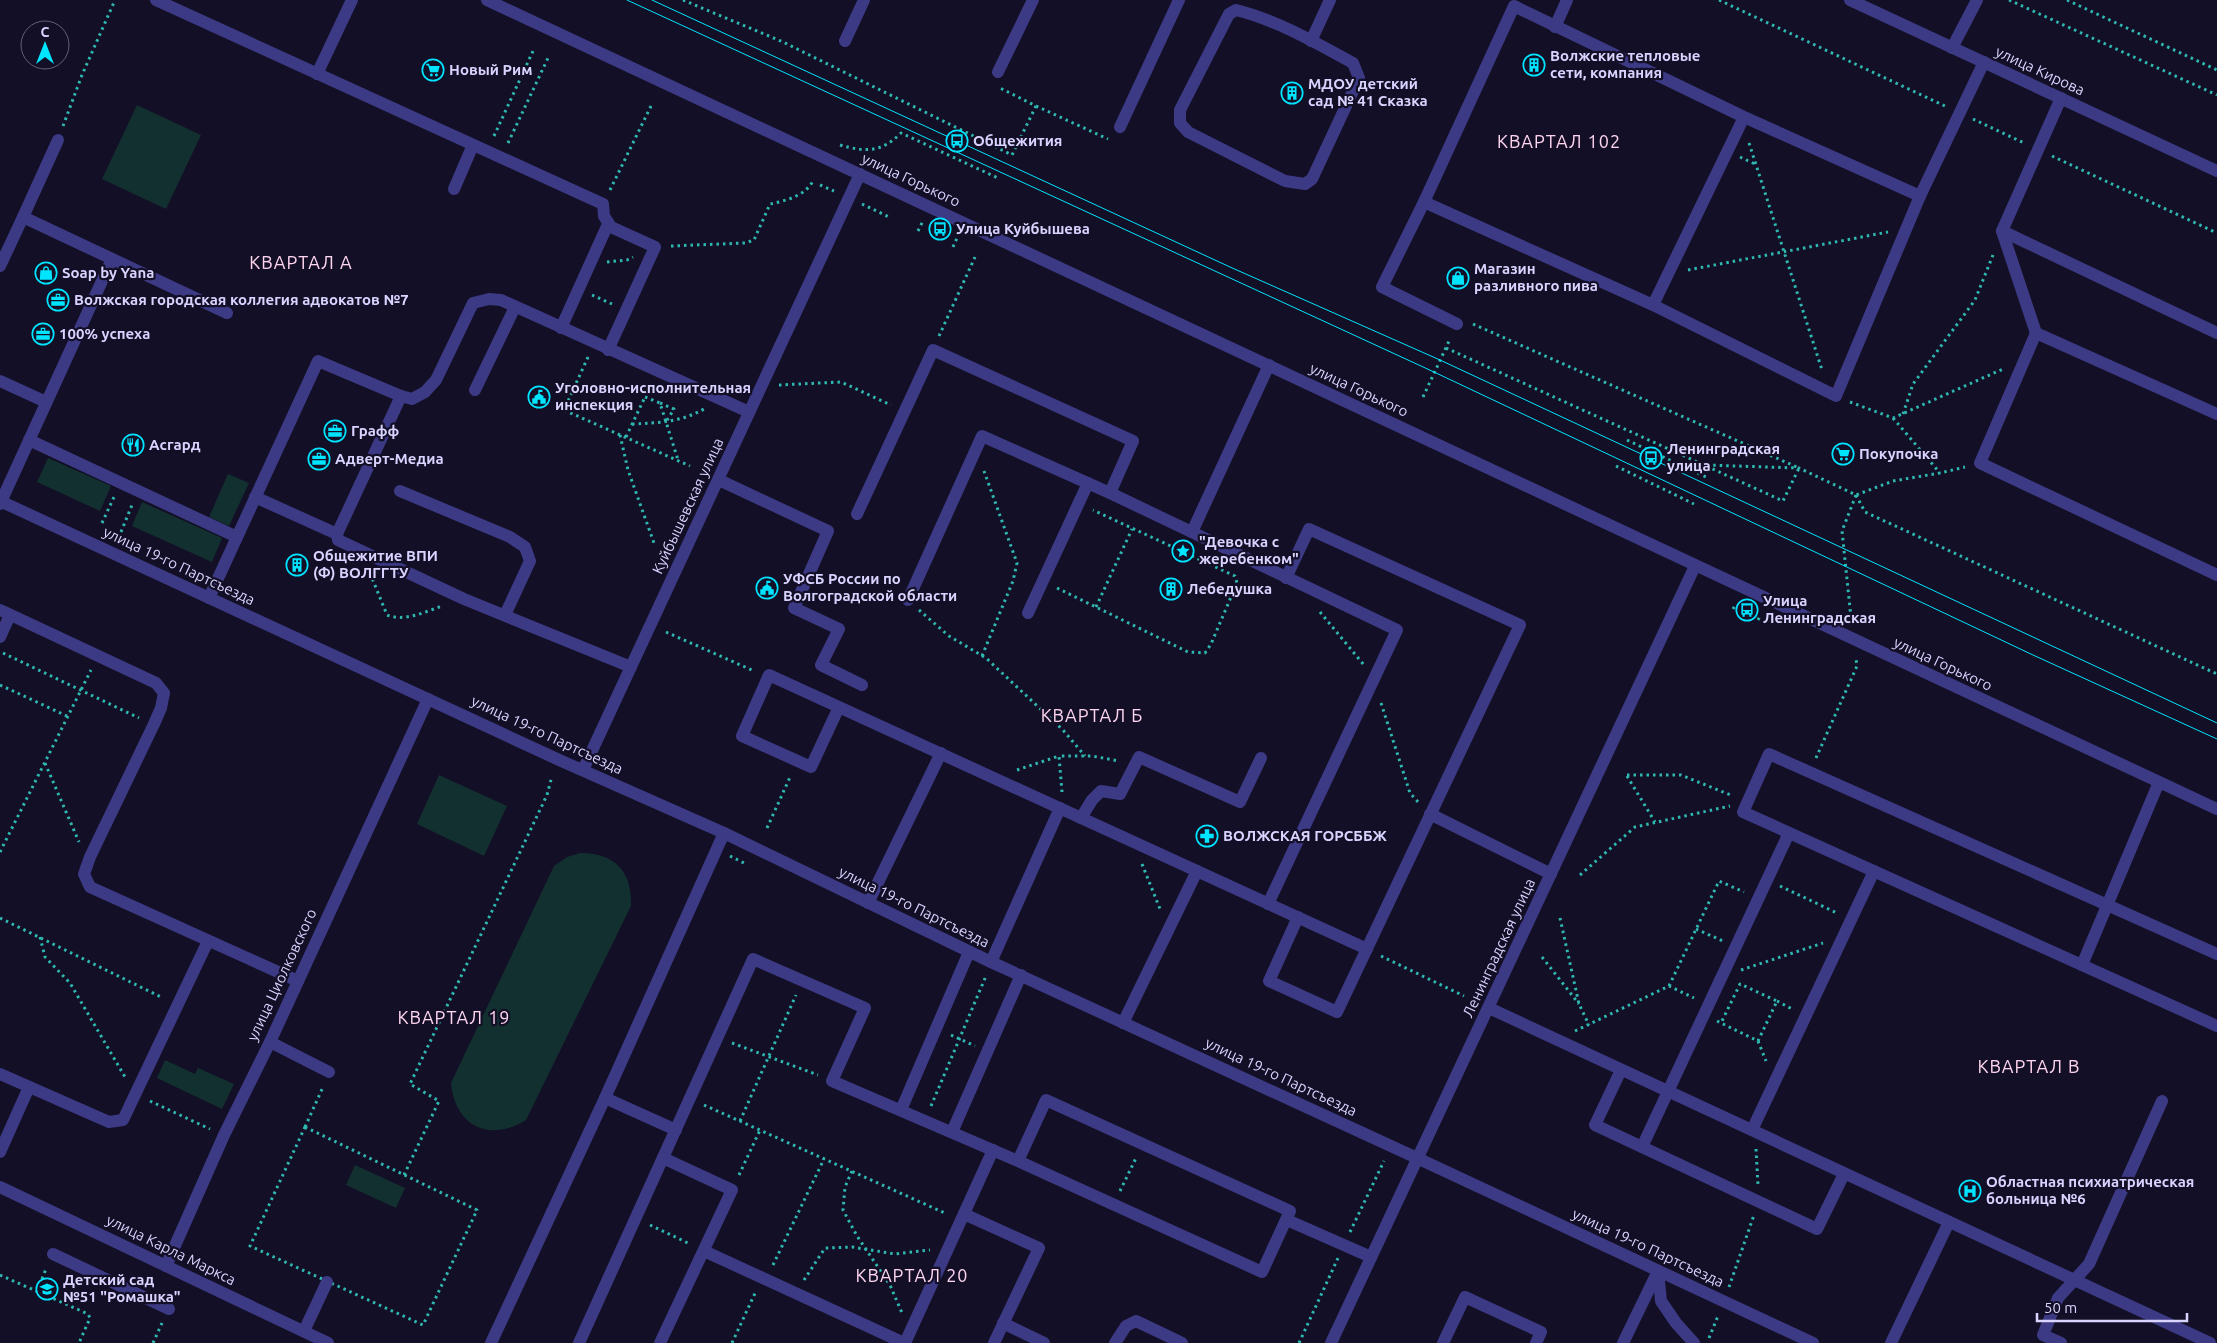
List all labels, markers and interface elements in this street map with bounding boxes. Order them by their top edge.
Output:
north arrow [20,20,70,70]
text: С [41,24,50,40]
street label: улица Кирова [1993,43,2087,99]
place label: Волжские тепловые сети, компания [1550,47,1700,81]
building icon: Волжские тепловые сети, компания [1522,53,1546,77]
supermarket icon: Новый Рим [421,58,445,82]
place label: Новый Рим [449,61,532,78]
place label: МДОУ детский сад № 41 Сказка [1308,75,1428,109]
building icon: МДОУ детский сад № 41 Сказка [1280,81,1304,105]
bus stop icon: Общежития [945,129,969,153]
district label: КВАРТАЛ 102 [1497,131,1621,151]
place label: Общежития [973,132,1062,149]
street label: улица Горького [859,149,963,210]
bus stop icon: Улица Куйбышева [928,217,952,241]
place label: Улица Куйбышева [956,220,1090,237]
district label: КВАРТАЛ А [249,252,353,272]
place label: Магазин разливного пива [1474,260,1598,294]
shop icon: Soap by Yana [34,261,58,285]
place label: Soap by Yana [62,264,154,281]
shop icon: Магазин разливного пива [1446,266,1470,290]
office icon: Волжская городская коллегия адвокатов №7 [46,288,70,312]
place label: Волжская городская коллегия адвокатов №7 [74,291,409,308]
office icon: 100% успеха [31,322,55,346]
place label: 100% успеха [59,325,150,342]
street label: улица Горького [1307,359,1411,420]
place label: Уголовно-исполнительная инспекция [555,379,751,413]
public building icon: Уголовно-исполнительная инспекция [527,385,551,409]
office icon: Графф [323,419,347,443]
place label: Графф [351,422,400,439]
restaurant icon: Асгард [121,433,145,457]
street label: Куйбышевская улица [649,435,727,577]
place label: Асгард [149,436,201,453]
place label: Ленинградская улица [1667,440,1780,474]
supermarket icon: Покупочка [1831,442,1855,466]
place label: Покупочка [1859,445,1938,462]
bus stop icon: Ленинградская улица [1639,446,1663,470]
office icon: Адверт-Медиа [307,447,331,471]
place label: Адверт-Медиа [335,450,444,467]
street label: улица 19-го Партсъезда [101,523,258,608]
place label: "Девочка с жеребенком" [1199,533,1299,567]
place icon: "Девочка с жеребенком" [1171,539,1195,563]
place label: Общежитие ВПИ (Ф) ВОЛГГТУ [313,547,438,581]
building icon: Общежитие ВПИ (Ф) ВОЛГГТУ [285,553,309,577]
place label: УФСБ России по Волгоградской области [783,570,957,604]
public building icon: УФСБ России по Волгоградской области [755,576,779,600]
building icon: Лебедушка [1159,577,1183,601]
place label: Лебедушка [1187,580,1272,597]
place label: Улица Ленинградская [1763,592,1876,626]
bus stop icon: Улица Ленинградская [1735,598,1759,622]
street label: улица Горького [1891,633,1995,694]
street label: улица 19-го Партсъезда [469,692,626,777]
district label: КВАРТАЛ Б [1041,705,1143,725]
pharmacy icon: ВОЛЖСКАЯ ГОРСББЖ [1195,824,1219,848]
place label: ВОЛЖСКАЯ ГОРСББЖ [1223,827,1388,844]
street label: улица 19-го Партсъезда [836,863,992,950]
street label: Ленинградская улица [1459,876,1538,1020]
street label: улица Циолковского [243,906,320,1044]
district label: КВАРТАЛ 19 [398,1007,510,1027]
street label: улица 19-го Партсъезда [1203,1034,1360,1119]
district label: КВАРТАЛ В [1977,1056,2081,1076]
place label: Областная психиатрическая больница №6 [1986,1173,2194,1207]
hospital icon: Областная психиатрическая больница №6 [1958,1179,1982,1203]
street label: улица 19-го Партсъезда [1570,1205,1727,1290]
street label: улица Карла Маркса [104,1211,239,1288]
district label: КВАРТАЛ 20 [856,1265,968,1285]
place label: Детский сад №51 "Ромашка" [63,1271,180,1305]
school or university icon: Детский сад №51 "Ромашка" [35,1277,59,1301]
scale bar [2037,1290,2187,1322]
text: 50 m [2044,1299,2077,1316]

